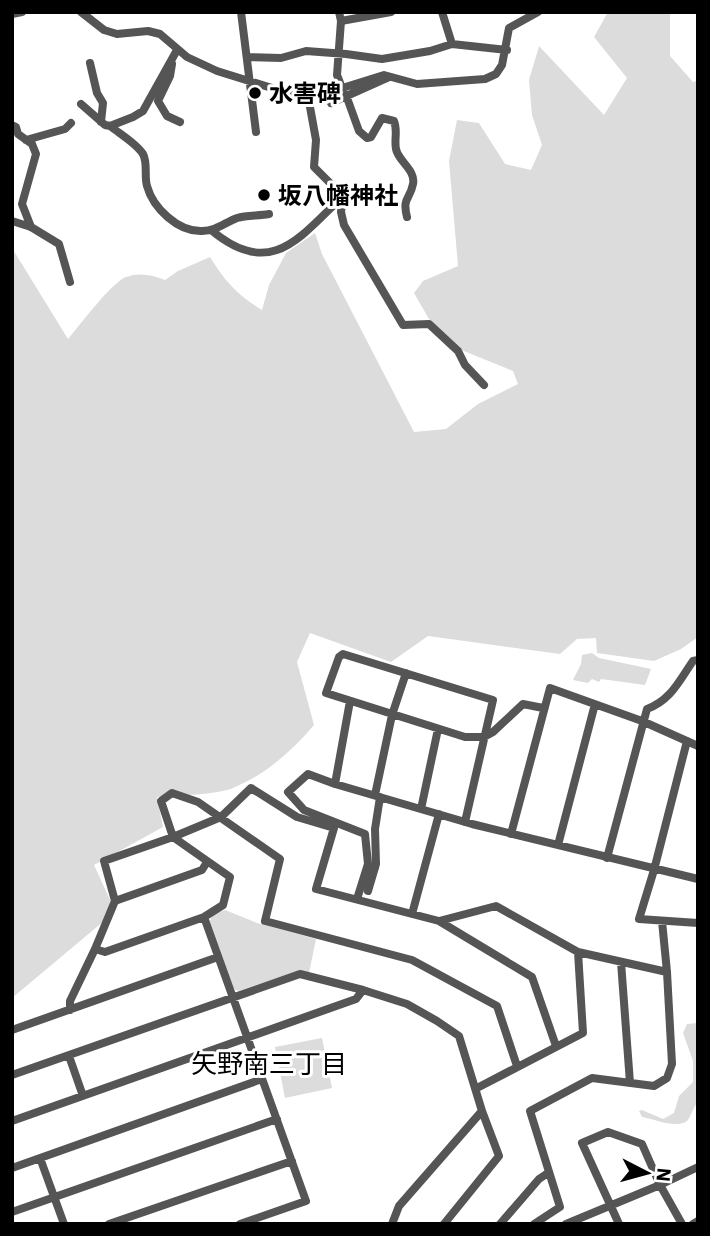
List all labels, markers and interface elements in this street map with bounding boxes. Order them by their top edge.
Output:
place label: 水害碑 [269,77,341,109]
marker: 水害碑 [247,85,263,101]
place label: 坂八幡神社 [278,179,398,211]
marker: 坂八幡神社 [256,187,272,203]
district label: 矢野南三丁目 [191,1046,347,1080]
north arrow [612,1138,682,1208]
text: N [651,1167,677,1183]

